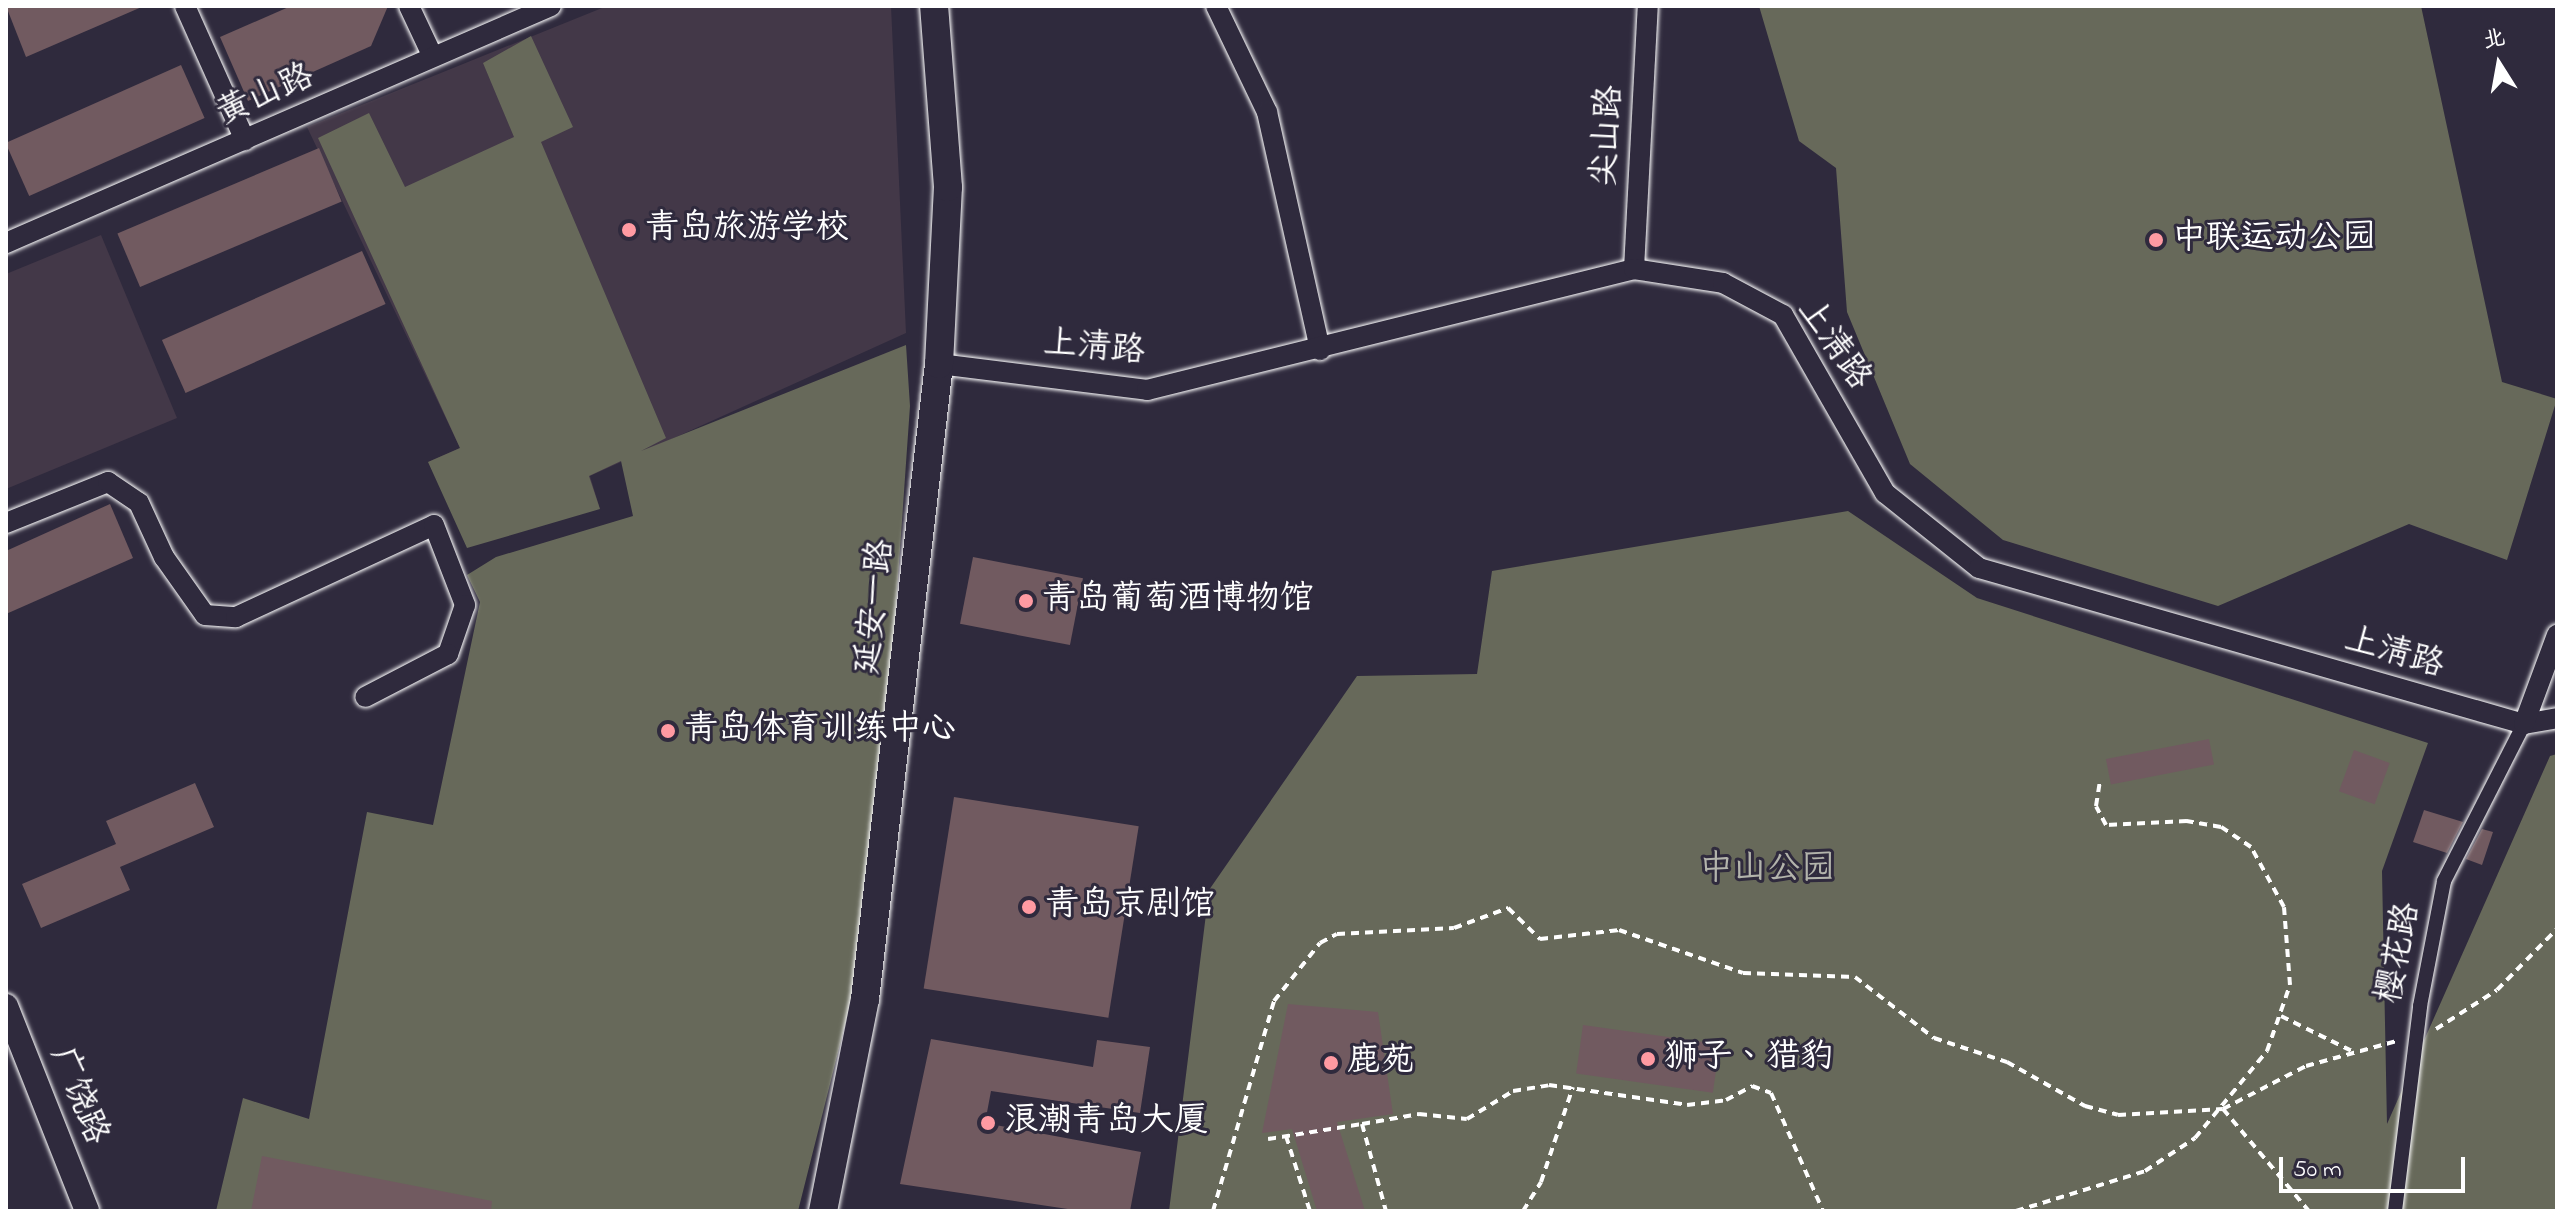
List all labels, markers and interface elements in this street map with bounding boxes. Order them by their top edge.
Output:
text: 北 [2481,23,2508,58]
north arrow [2459,24,2539,104]
street label: 黄山路 [211,57,321,135]
street label: 尖山路 [1586,84,1632,188]
place label: 青岛旅游学校 [645,210,849,250]
place label: 中联运动公园 [2172,220,2376,260]
marker: 青岛旅游学校 [620,221,638,239]
marker: 中联运动公园 [2147,231,2165,249]
street label: 上清路 [1787,292,1879,398]
street label: 上清路 [1041,324,1147,374]
street label: 延安一路 [849,537,903,677]
place label: 青岛葡萄酒博物馆 [1042,581,1314,621]
marker: 青岛葡萄酒博物馆 [1017,592,1035,610]
street label: 上清路 [2339,620,2449,688]
place label: 青岛体育训练中心 [684,711,956,751]
marker: 青岛体育训练中心 [659,722,677,740]
park label: 中山公园 [1699,851,1835,891]
place label: 青岛京剧馆 [1045,887,1215,927]
marker: 青岛京剧馆 [1020,898,1038,916]
street label: 樱花路 [2370,899,2430,1007]
place label: 狮子、猎豹 [1664,1039,1834,1079]
street label: 广饶路 [40,1041,116,1151]
place label: 鹿苑 [1347,1043,1415,1083]
marker: 狮子、猎豹 [1639,1050,1657,1068]
marker: 鹿苑 [1322,1054,1340,1072]
place label: 浪潮青岛大厦 [1004,1103,1208,1143]
marker: 浪潮青岛大厦 [979,1114,997,1132]
scale bar [2283,1141,2469,1191]
text: 50 m [2293,1153,2342,1188]

